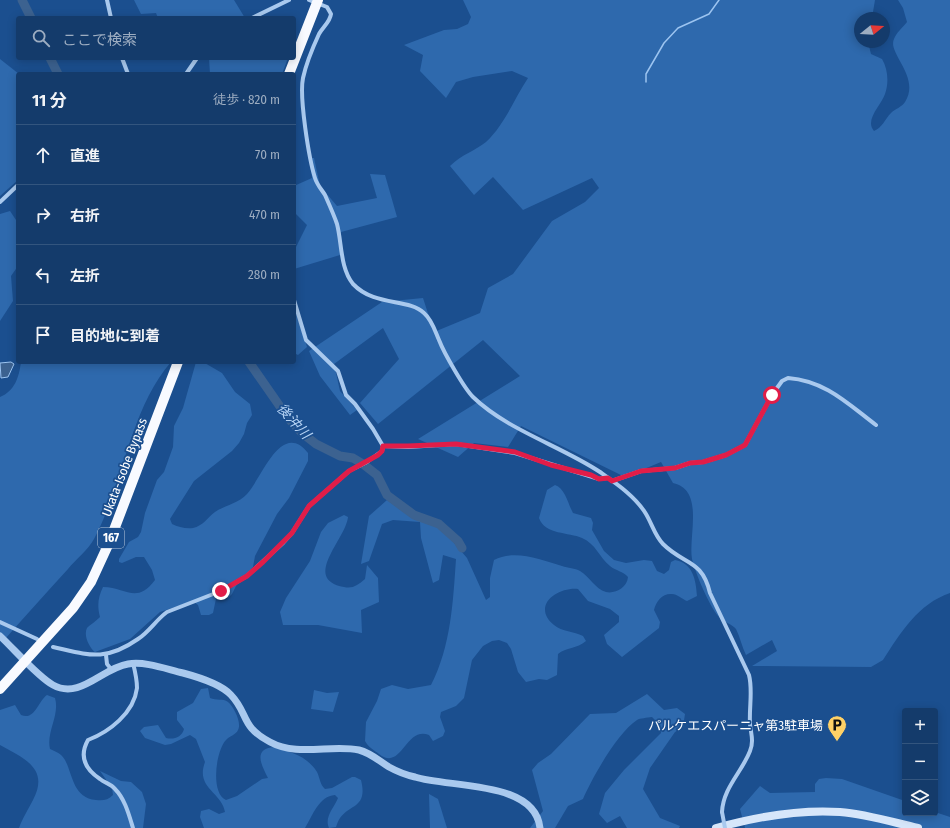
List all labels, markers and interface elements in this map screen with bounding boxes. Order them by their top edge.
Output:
north arrow [854,12,890,48]
search box [16,16,296,60]
icon: search [30,27,52,49]
text: ここで検索 [62,31,137,49]
text: 11 分 [32,90,67,111]
text: 徒歩 · 820 m [213,92,280,107]
icon: ahead [32,144,54,166]
text: 直進 [70,147,100,165]
text: 70 m [255,147,280,162]
icon: right [32,204,54,226]
text: 右折 [70,207,100,225]
text: 470 m [249,207,280,222]
icon: left [32,264,54,286]
text: 左折 [70,267,100,285]
text: 280 m [248,267,280,282]
icon: arrive [32,324,54,346]
text: 目的地に到着 [70,327,160,345]
route start [763,386,781,404]
water label: 後沖川 [273,400,315,444]
street label: Ukata-Isobe Bypass [99,415,150,519]
road number: 167 [98,528,124,548]
route end [212,582,230,600]
map controls [902,708,938,816]
button: + [902,708,938,744]
parking icon: パルケエスパーニャ第3駐車場 [826,714,848,742]
place label: パルケエスパーニャ第3駐車場 [648,718,823,733]
button: − [902,744,938,780]
button: layers [902,780,938,816]

